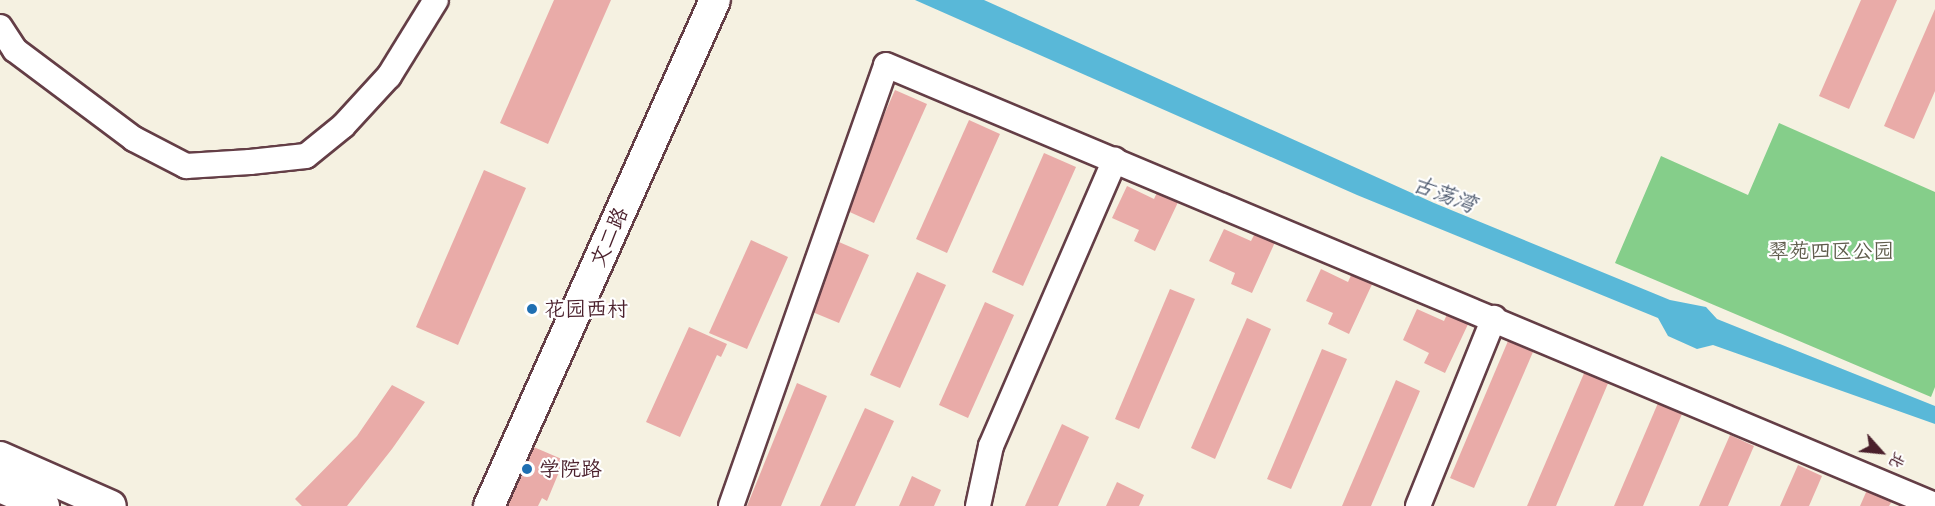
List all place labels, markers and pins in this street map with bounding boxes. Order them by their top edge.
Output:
place label: 花园西村 [544,296,628,322]
marker: 花园西村 [525,302,539,316]
place label: 学院路 [539,456,602,482]
marker: 学院路 [520,462,534,476]

